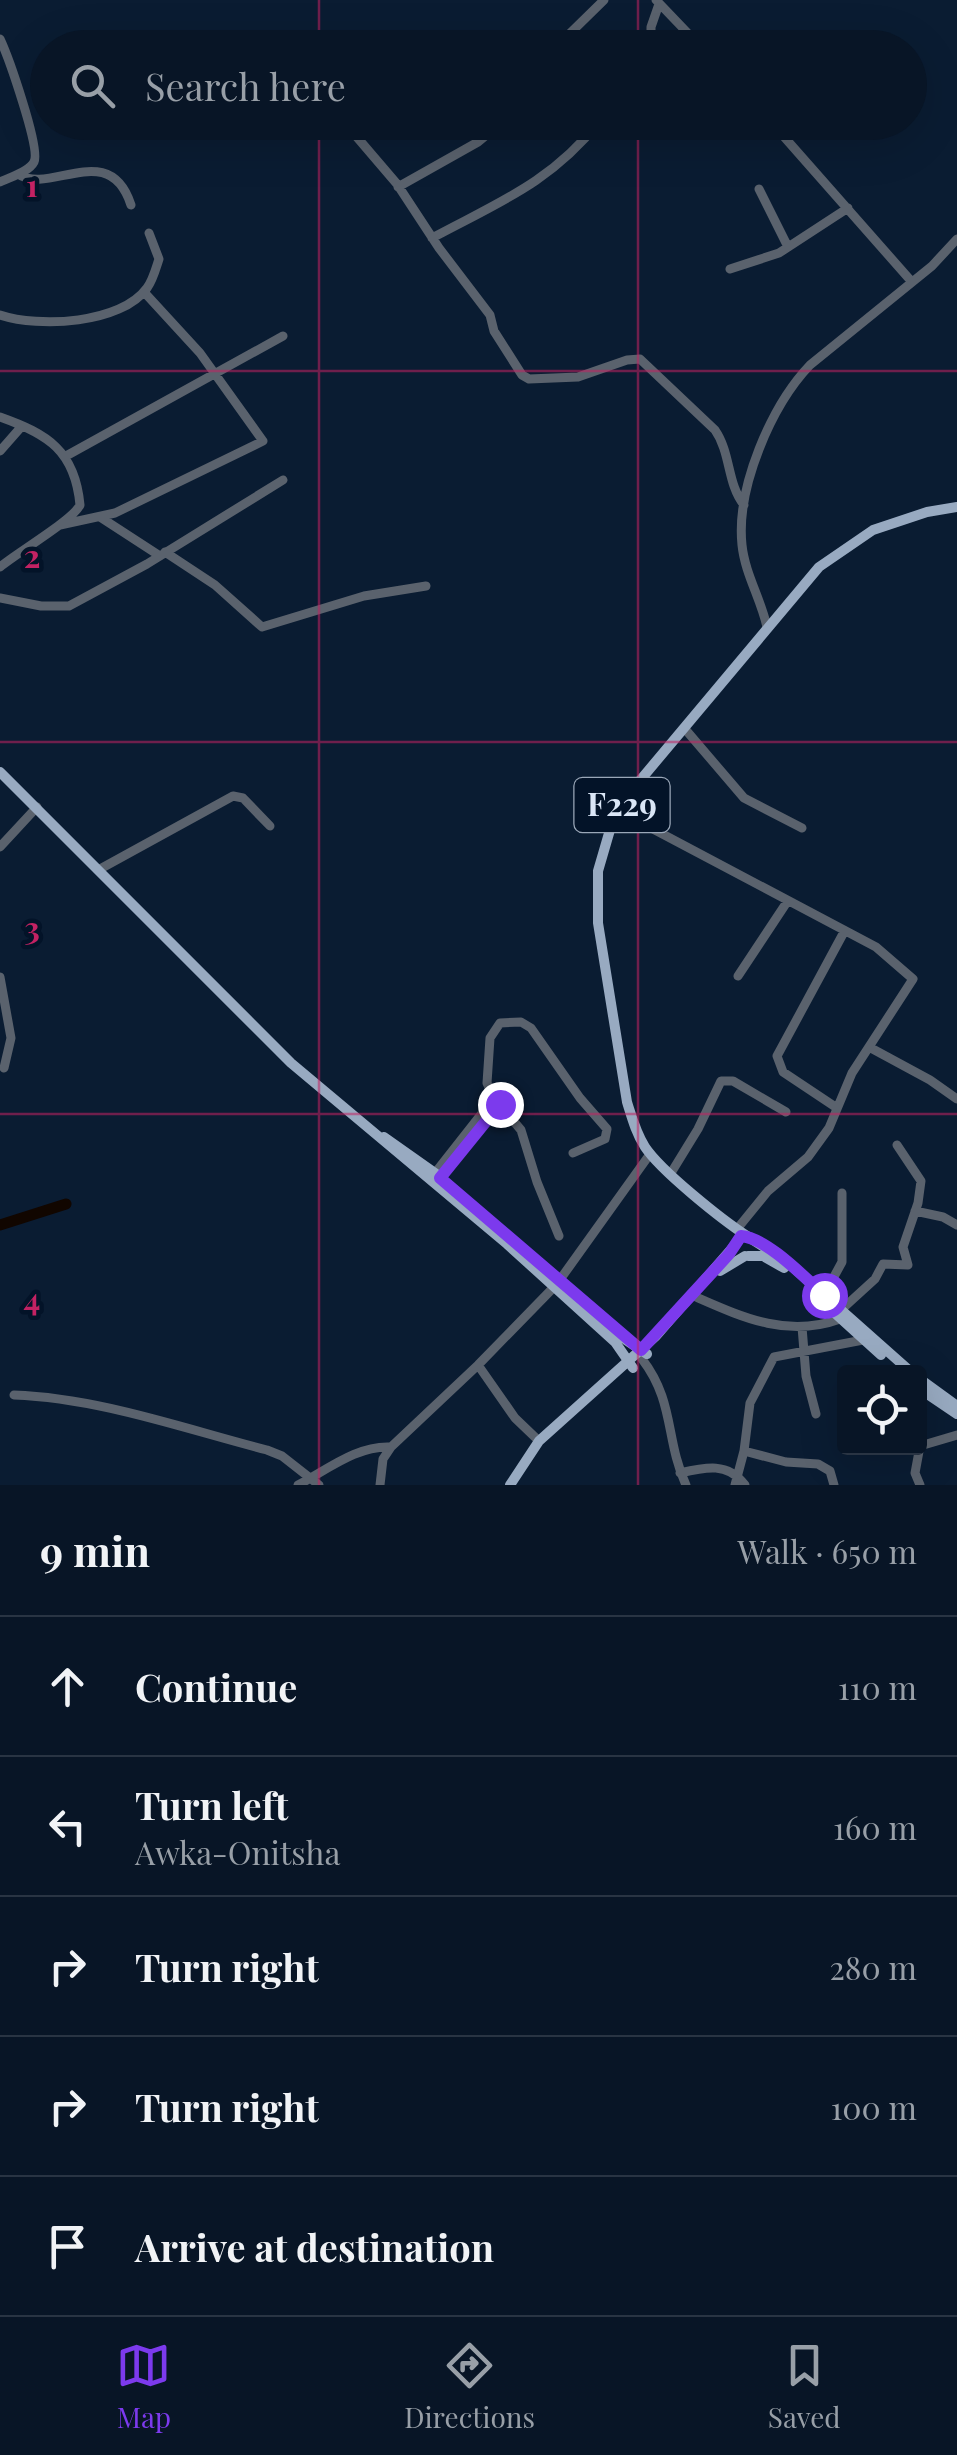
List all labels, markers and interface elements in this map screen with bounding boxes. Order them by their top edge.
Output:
search box [30,30,927,140]
icon: search [65,58,120,113]
text: Search here [145,60,346,111]
text: 1 [26,162,38,205]
text: 2 [24,533,40,576]
road number: F229 [574,778,670,832]
text: 3 [24,905,40,948]
route end [478,1082,524,1128]
route start [802,1273,848,1319]
text: 4 [24,1276,40,1319]
map controls [837,1365,927,1455]
button: locate [837,1365,927,1455]
text: 9 min [40,1522,150,1578]
text: Walk · 650 m [738,1529,917,1572]
icon: ahead [40,1659,95,1714]
text: Continue [135,1661,297,1712]
text: 110 m [838,1665,917,1708]
text: Turn left [135,1779,288,1830]
icon: left [40,1799,95,1854]
text: 160 m [833,1805,917,1848]
text: Awka-Onitsha [135,1830,340,1873]
icon: right [40,1939,95,1994]
text: Turn right [135,1941,319,1992]
text: 280 m [829,1945,917,1988]
icon: right [40,2079,95,2134]
text: Turn right [135,2081,319,2132]
text: 100 m [830,2085,917,2128]
icon: arrive [40,2219,95,2274]
text: Arrive at destination [135,2221,494,2272]
tab: Map [116,2338,171,2435]
tab: Directions [404,2338,535,2435]
tab: Saved [768,2338,841,2435]

